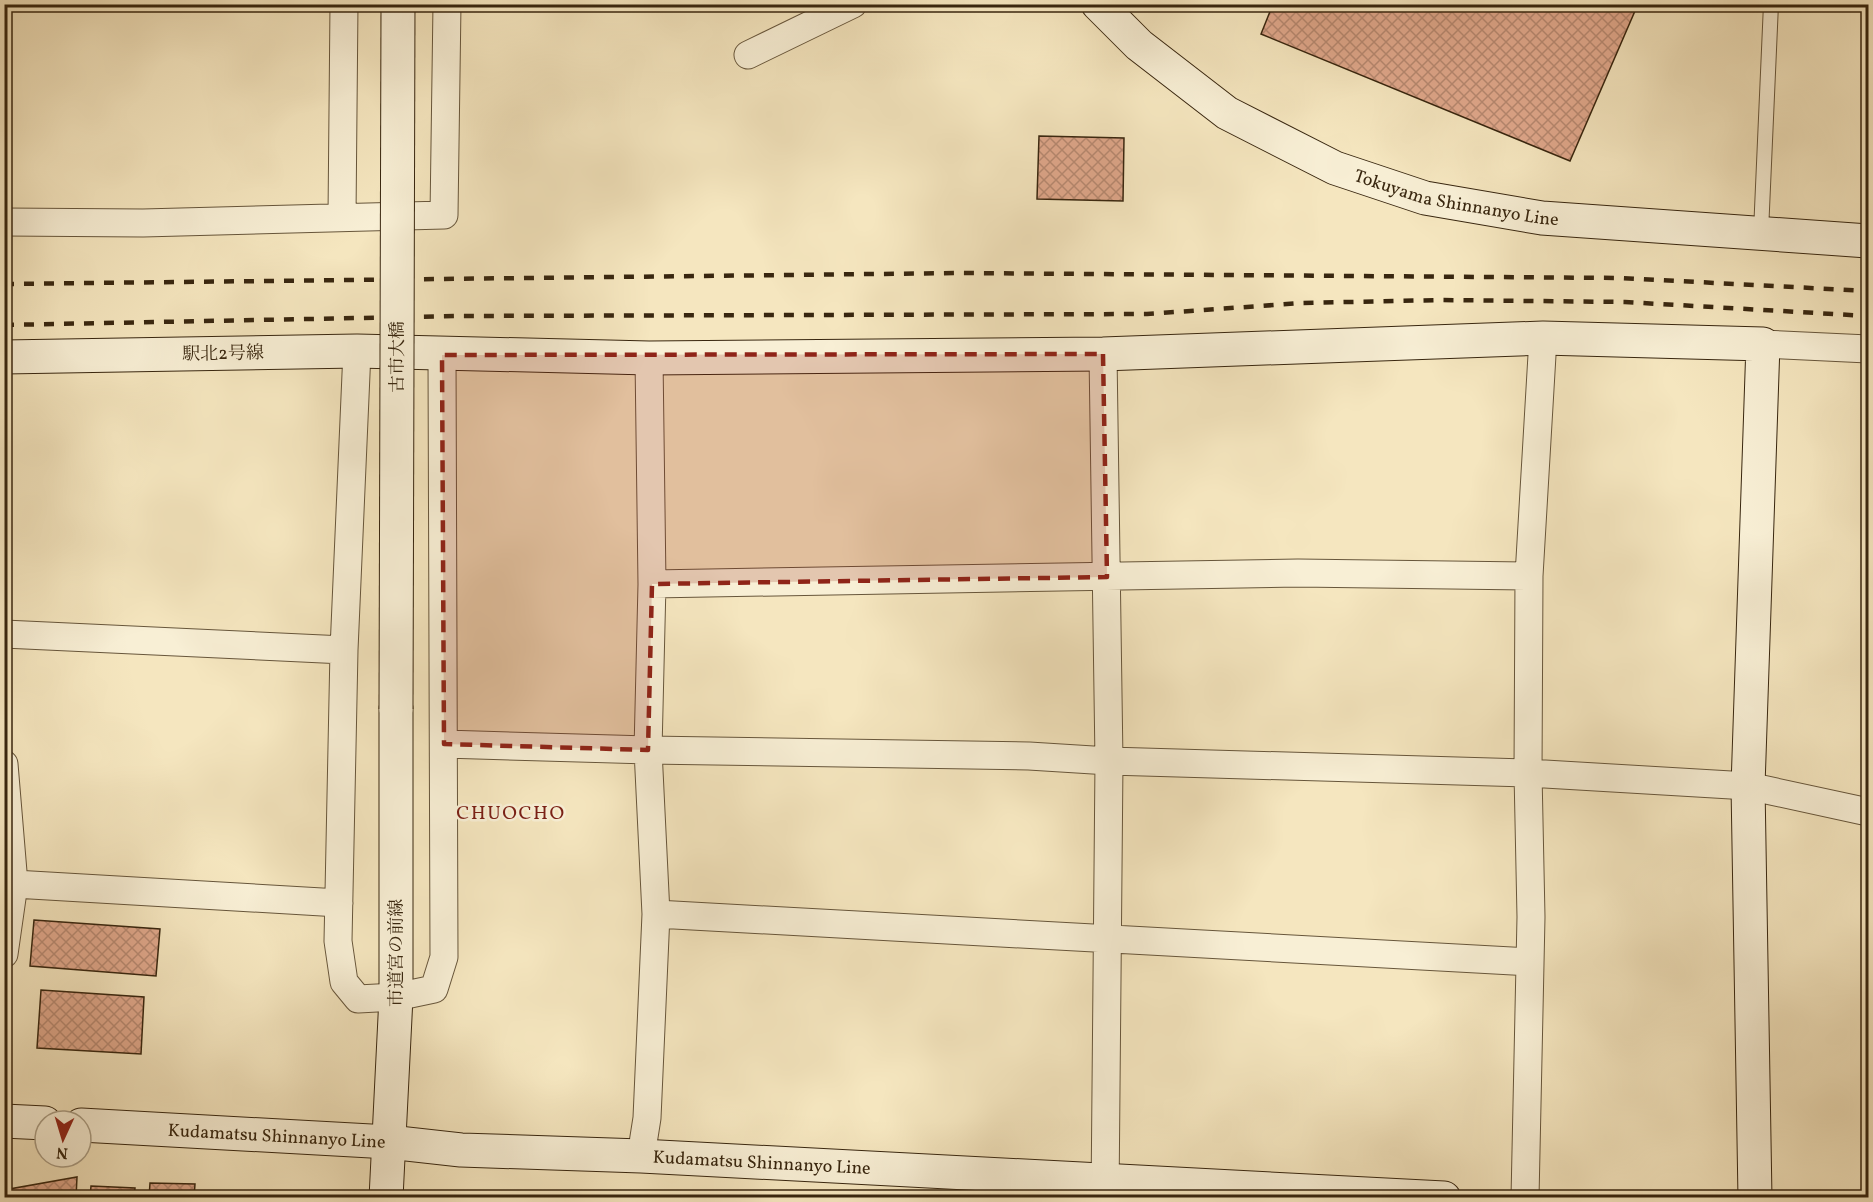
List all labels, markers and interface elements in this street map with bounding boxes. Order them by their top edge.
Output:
street label: Tokuyama Shinnanyo Line [1350,164,1560,233]
street label: 古市大橋 [386,321,411,393]
street label: 駅北2号線 [182,341,264,368]
district label: CHUOCHO [456,800,566,828]
street label: 市道宮の前線 [385,899,410,1007]
north arrow [33,1109,93,1169]
street label: Kudamatsu Shinnanyo Line [167,1119,386,1156]
text: N [55,1141,69,1163]
street label: Kudamatsu Shinnanyo Line [652,1146,871,1182]

